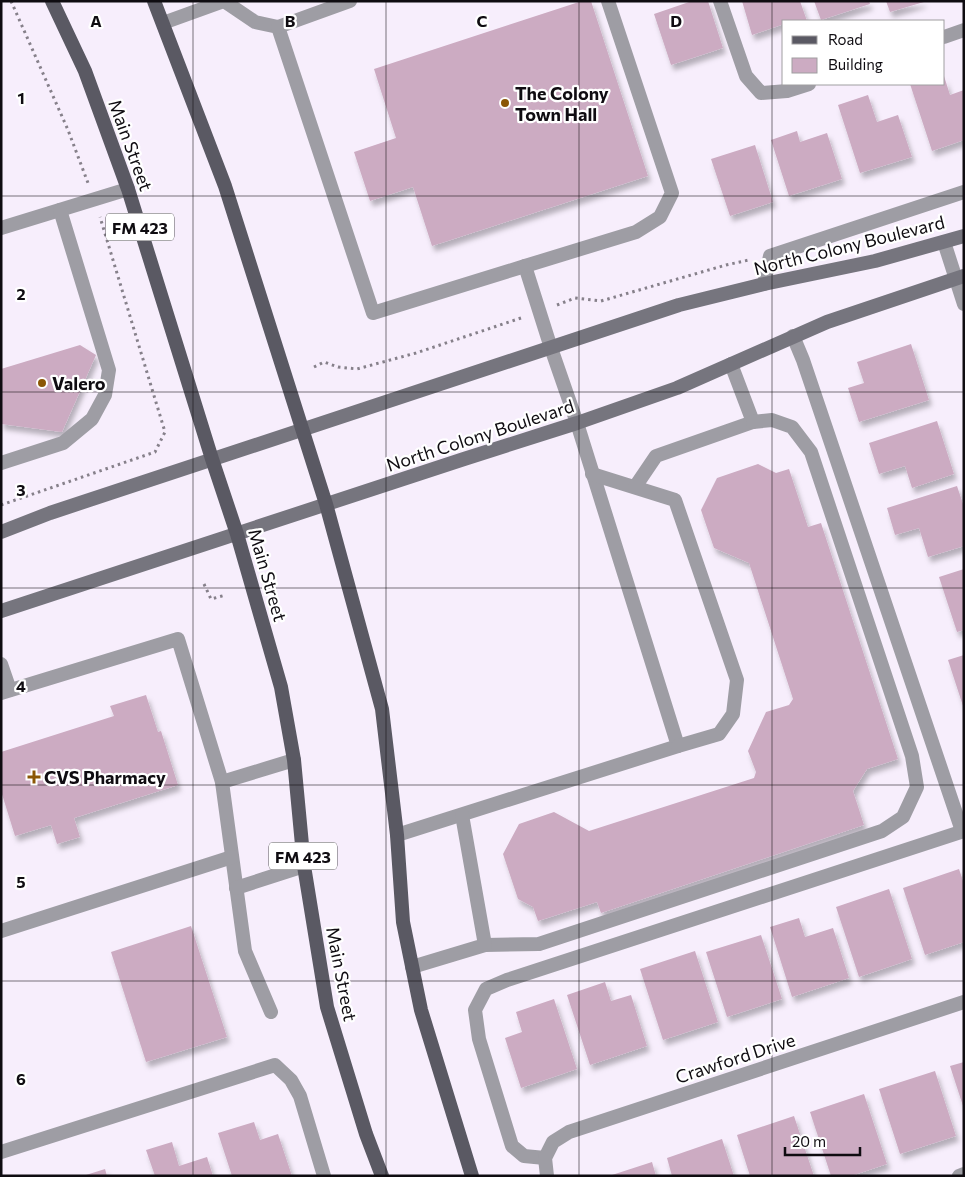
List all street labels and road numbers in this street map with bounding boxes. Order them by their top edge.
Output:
street label: Main Street [104,96,158,194]
street label: North Colony Boulevard [751,211,947,279]
road number: FM 423 [106,213,174,240]
street label: North Colony Boulevard [383,394,577,476]
street label: Main Street [244,526,292,624]
road number: FM 423 [269,842,337,869]
street label: Main Street [322,925,362,1023]
street label: Crawford Drive [672,1028,798,1088]

